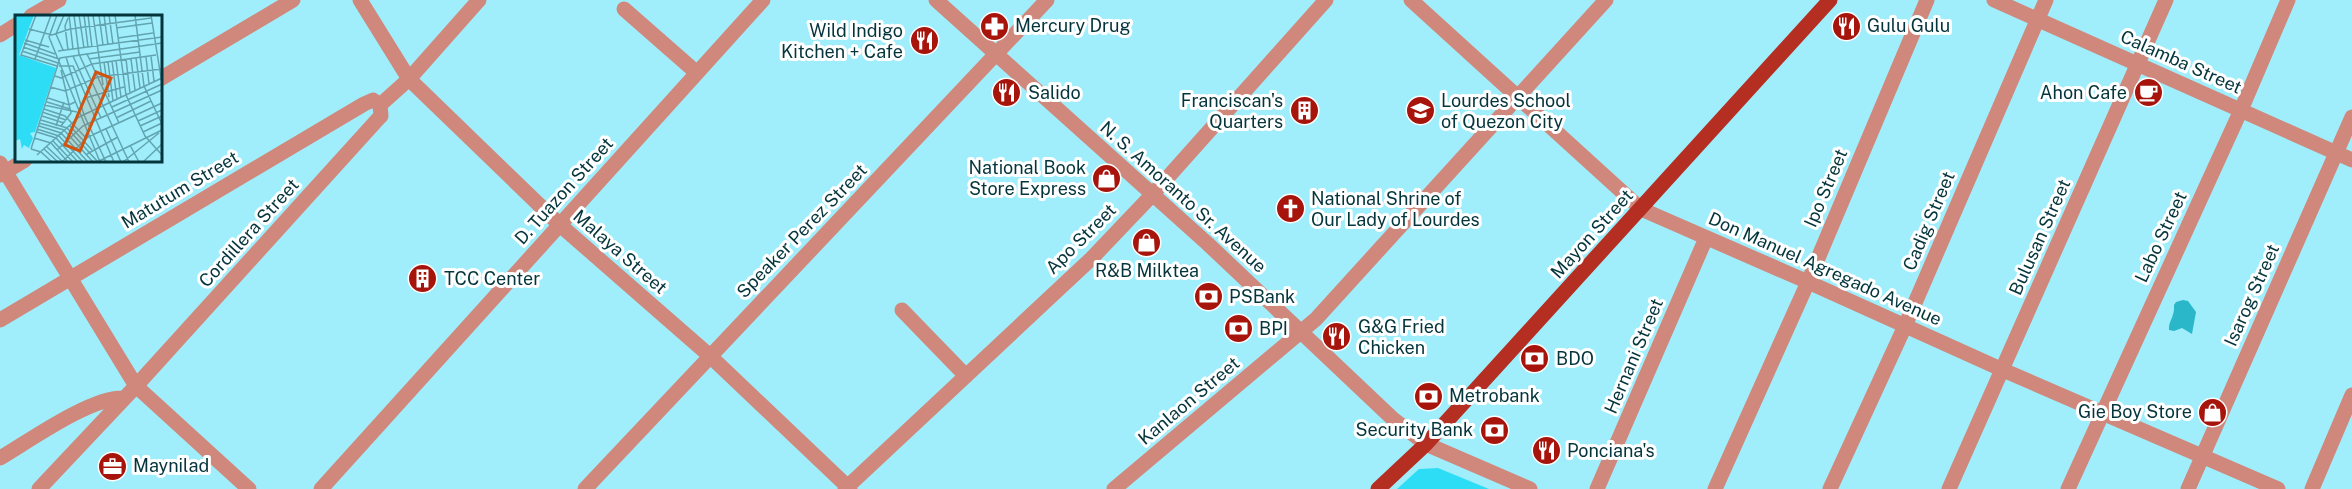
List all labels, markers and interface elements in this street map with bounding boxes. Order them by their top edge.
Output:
pharmacy icon: Mercury Drug [978,10,1010,42]
restaurant icon: Gulu Gulu [1830,10,1862,42]
inset map [15,15,162,162]
place label: Mercury Drug [1015,15,1131,36]
place label: Gulu Gulu [1867,15,1950,36]
place label: Wild Indigo Kitchen + Cafe [781,20,903,62]
restaurant icon: Wild Indigo Kitchen + Cafe [908,25,940,57]
street label: Calamba Street [2117,25,2245,98]
restaurant icon: Salido [991,77,1023,109]
cafe icon: Ahon Cafe [2132,77,2164,109]
place label: Salido [1028,82,1081,103]
place label: Ahon Cafe [2040,82,2127,103]
place label: Franciscan's Quarters [1181,90,1283,132]
place label: Lourdes School of Quezon City [1441,90,1571,132]
building icon: Franciscan's Quarters [1288,95,1320,127]
school or university icon: Lourdes School of Quezon City [1404,95,1436,127]
street label: N. S. Amoranto Sr. Avenue [1096,116,1271,277]
street label: D. Tuazon Street [510,133,617,248]
street label: Matutum Street [117,146,242,233]
street label: Ipo Street [1800,146,1851,230]
place label: National Book Store Express [969,157,1086,199]
street label: Speaker Perez Street [732,159,871,302]
shop icon: National Book Store Express [1091,162,1123,194]
street label: Cadig Street [1898,168,1959,274]
street label: Cordillera Street [194,174,303,291]
street label: Bulusan Street [2005,176,2074,298]
street label: Mayon Street [1546,185,1637,282]
place label: National Shrine of Our Lady of Lourdes [1311,188,1480,230]
street label: Labo Street [2130,188,2191,286]
church icon: National Shrine of Our Lady of Lourdes [1274,193,1306,225]
street label: Apo Street [1041,199,1120,278]
street label: Malaya Street [569,205,671,298]
street label: Don Manuel Agregado Avenue [1705,208,1945,330]
shop icon: R&B Milktea [1131,226,1163,258]
street label: Isarog Street [2220,241,2283,349]
place label: R&B Milktea [1095,260,1199,281]
building icon: TCC Center [407,263,439,295]
place label: TCC Center [444,268,540,289]
bank icon: PSBank [1192,281,1224,313]
place label: PSBank [1229,286,1295,307]
street label: Hernani Street [1600,295,1667,417]
bank icon: BPI [1222,313,1254,345]
place label: G&G Fried Chicken [1358,316,1445,358]
place label: BPI [1259,318,1288,339]
restaurant icon: G&G Fried Chicken [1321,321,1353,353]
bank icon: BDO [1519,343,1551,375]
place label: BDO [1556,348,1594,369]
street label: Kanlaon Street [1134,352,1243,449]
bank icon: Metrobank [1412,380,1444,412]
place label: Metrobank [1449,385,1540,406]
shop icon: Gie Boy Store [2197,396,2229,428]
place label: Gie Boy Store [2078,401,2192,422]
bank icon: Security Bank [1478,414,1510,446]
place label: Security Bank [1355,419,1473,440]
restaurant icon: Ponciana's [1530,435,1562,467]
place label: Ponciana's [1567,440,1655,461]
office icon: Maynilad [96,450,128,482]
place label: Maynilad [133,455,209,476]

